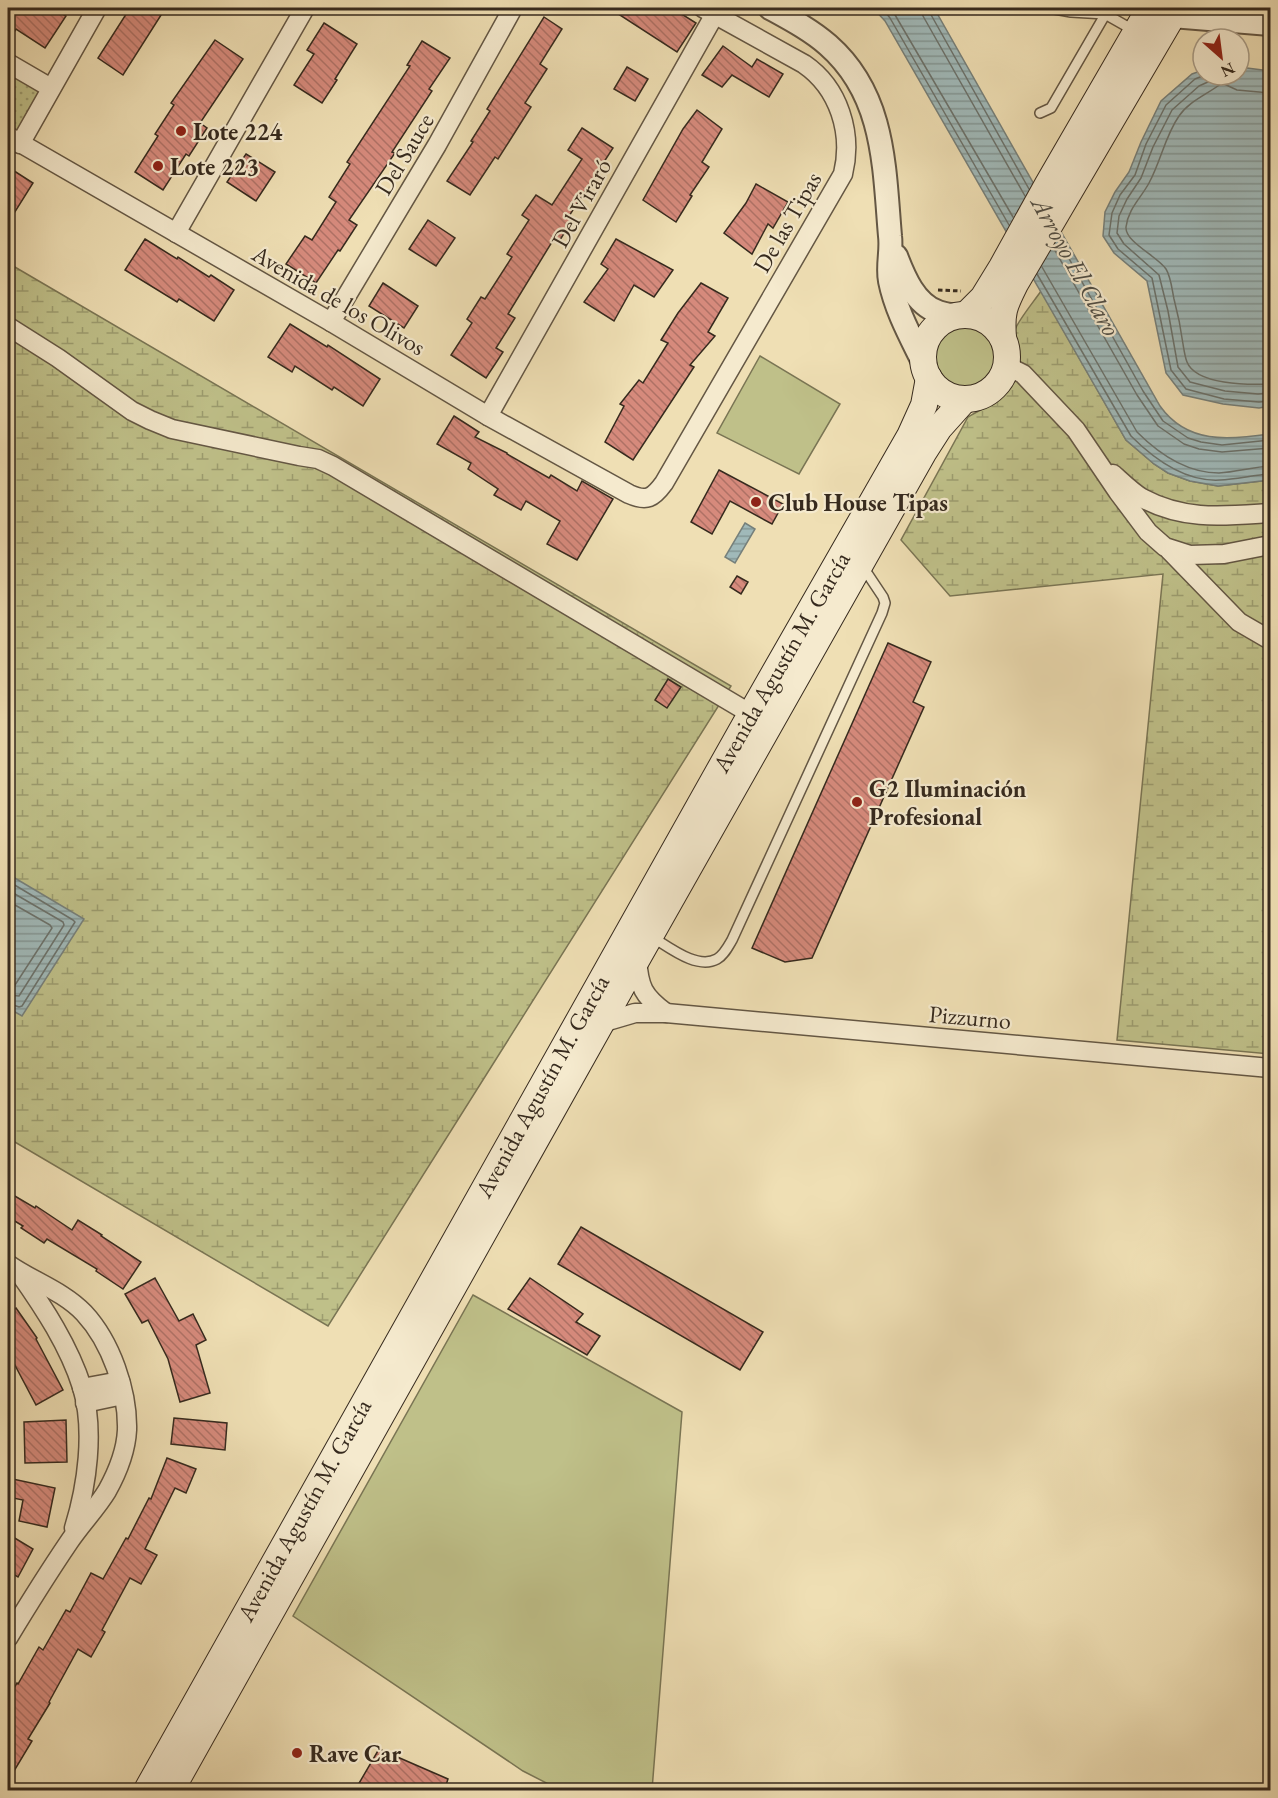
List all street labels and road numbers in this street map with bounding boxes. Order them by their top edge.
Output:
street label: Del Sauce [368,107,440,201]
street label: Del Viraró [544,153,618,253]
street label: De las Tipas [746,166,828,278]
street label: Avenida de los Olivos [246,237,431,362]
street label: Avenida Agustín M. García [705,546,857,779]
street label: Avenida Agustín M. García [467,969,616,1204]
street label: Pizzurno [928,998,1013,1036]
street label: Avenida Agustín M. García [229,1393,378,1628]

